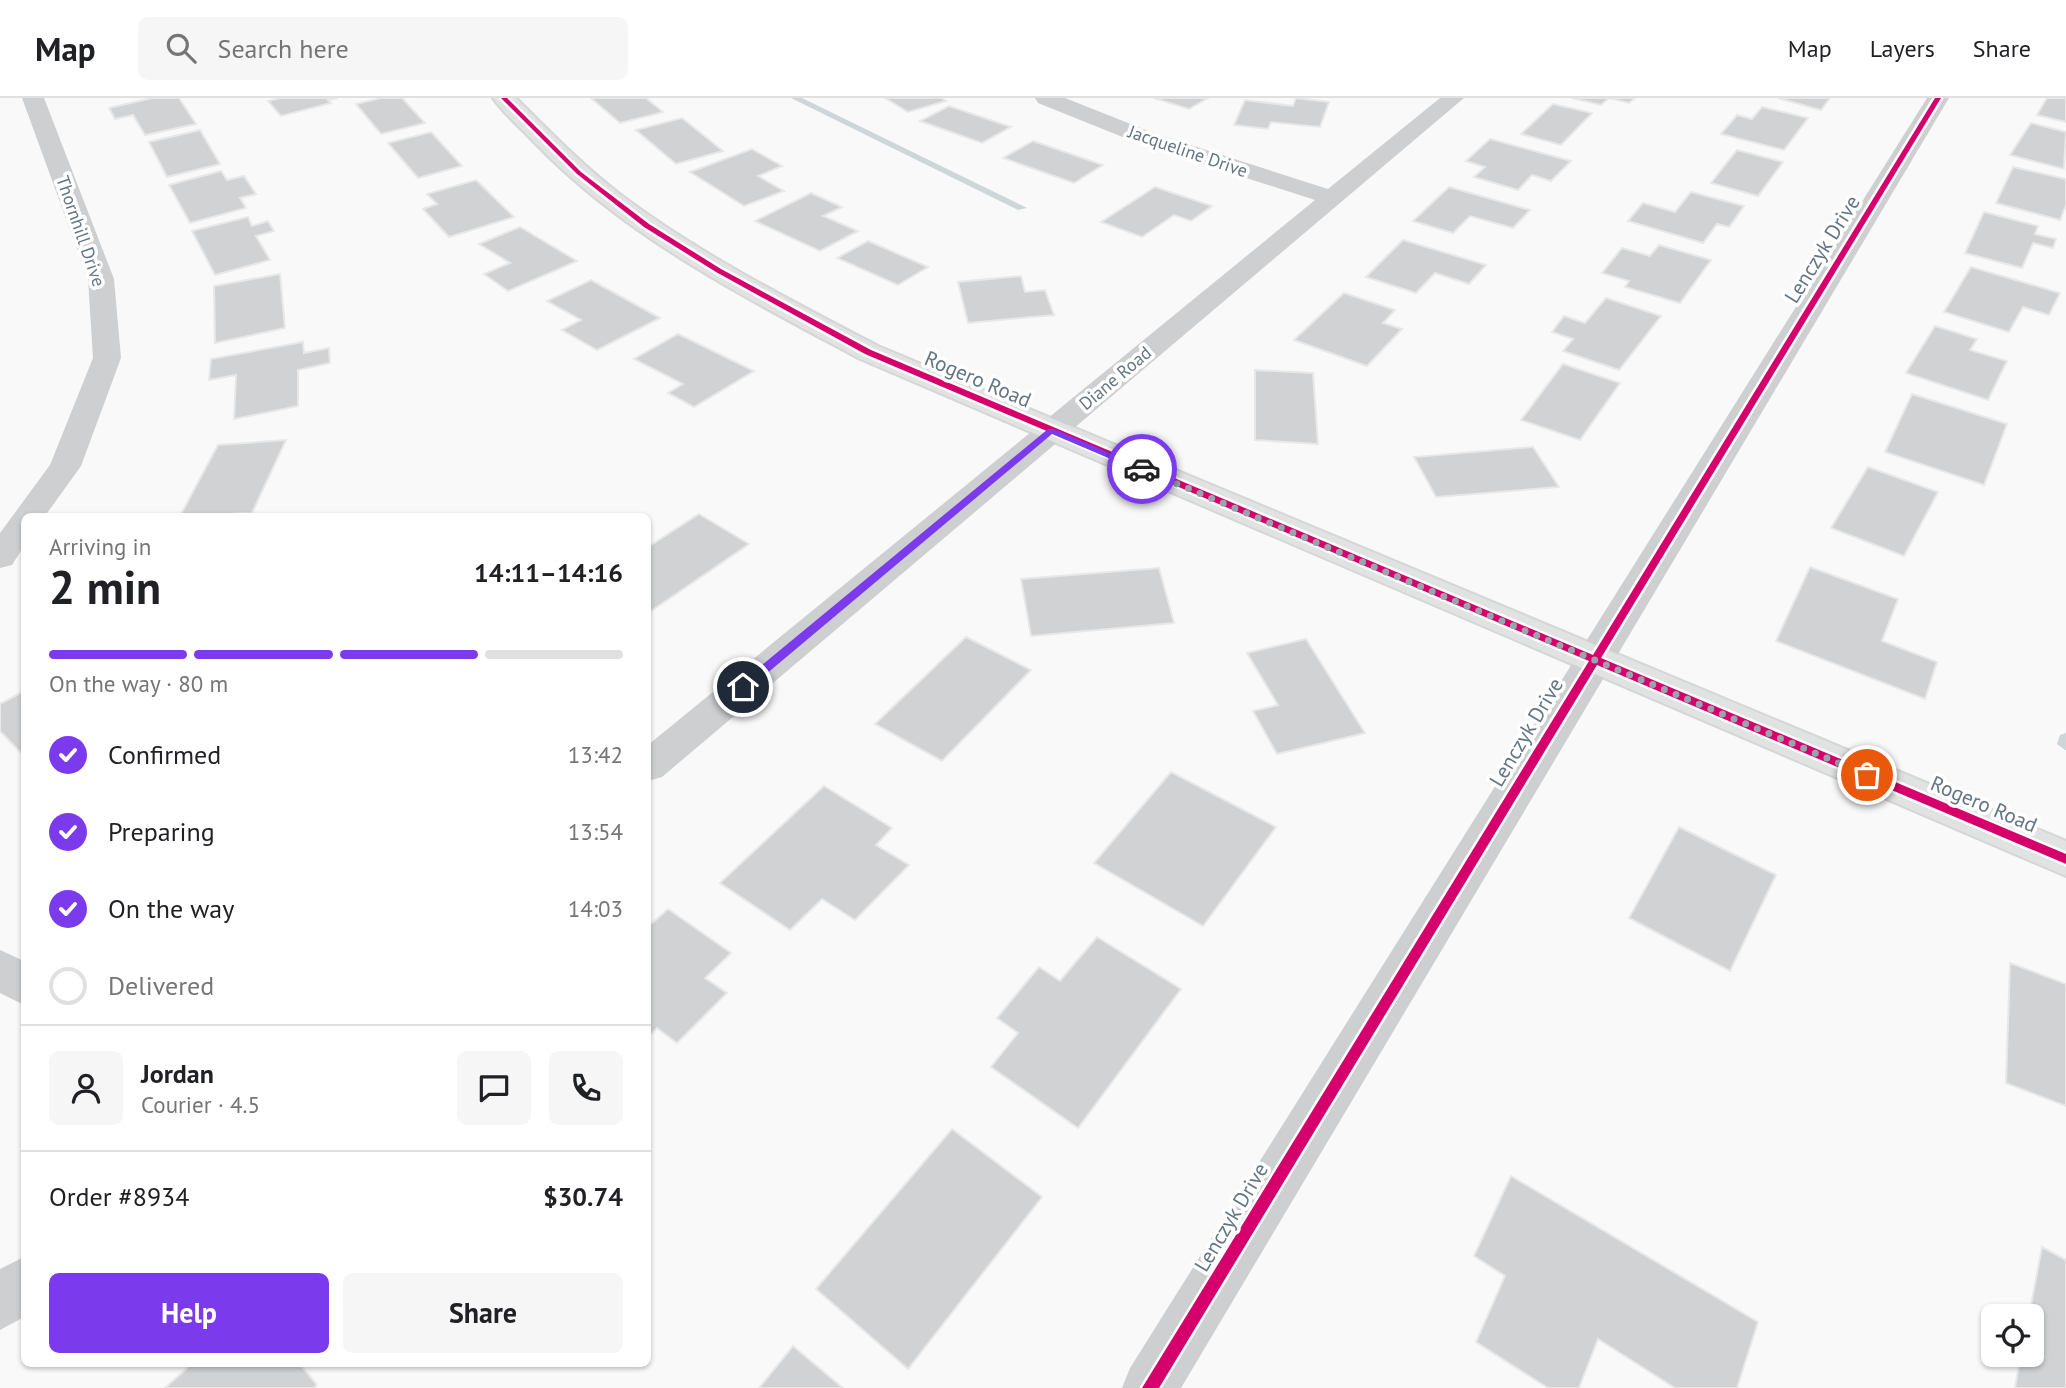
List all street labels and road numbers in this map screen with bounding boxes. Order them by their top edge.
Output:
street label: Jacqueline Drive [1124,120,1251,182]
street label: Thornhill Drive [51,173,111,289]
street label: Lenczyk Drive [1778,190,1866,308]
street label: Diane Road [1074,341,1156,415]
street label: Rogero Road [921,344,1035,414]
street label: Lenczyk Drive [1483,673,1569,791]
street label: Rogero Road [1927,769,2041,839]
street label: Lenczyk Drive [1188,1158,1274,1276]

